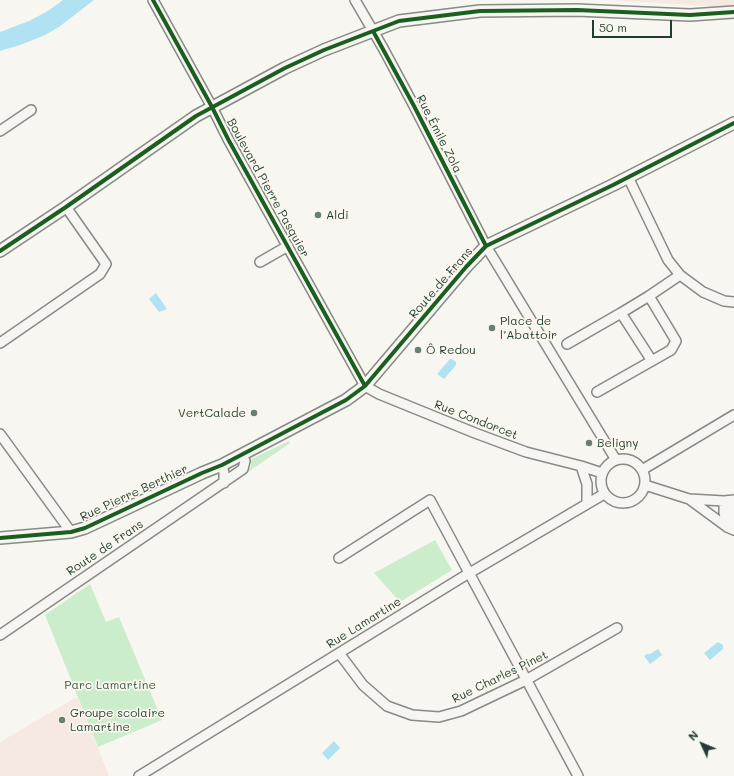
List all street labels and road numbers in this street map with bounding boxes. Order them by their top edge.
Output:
street label: Rue Émile Zola [413,93,465,175]
street label: Boulevard Pierre Pasquier [224,116,312,260]
street label: Route de Frans [406,245,476,321]
street label: Rue Condorcet [432,397,520,443]
street label: Rue Pierre Berthier [78,462,190,524]
street label: Route de Frans [64,517,146,579]
street label: Rue Lamartine [324,594,404,652]
street label: Rue Charles Pinet [450,648,550,706]

